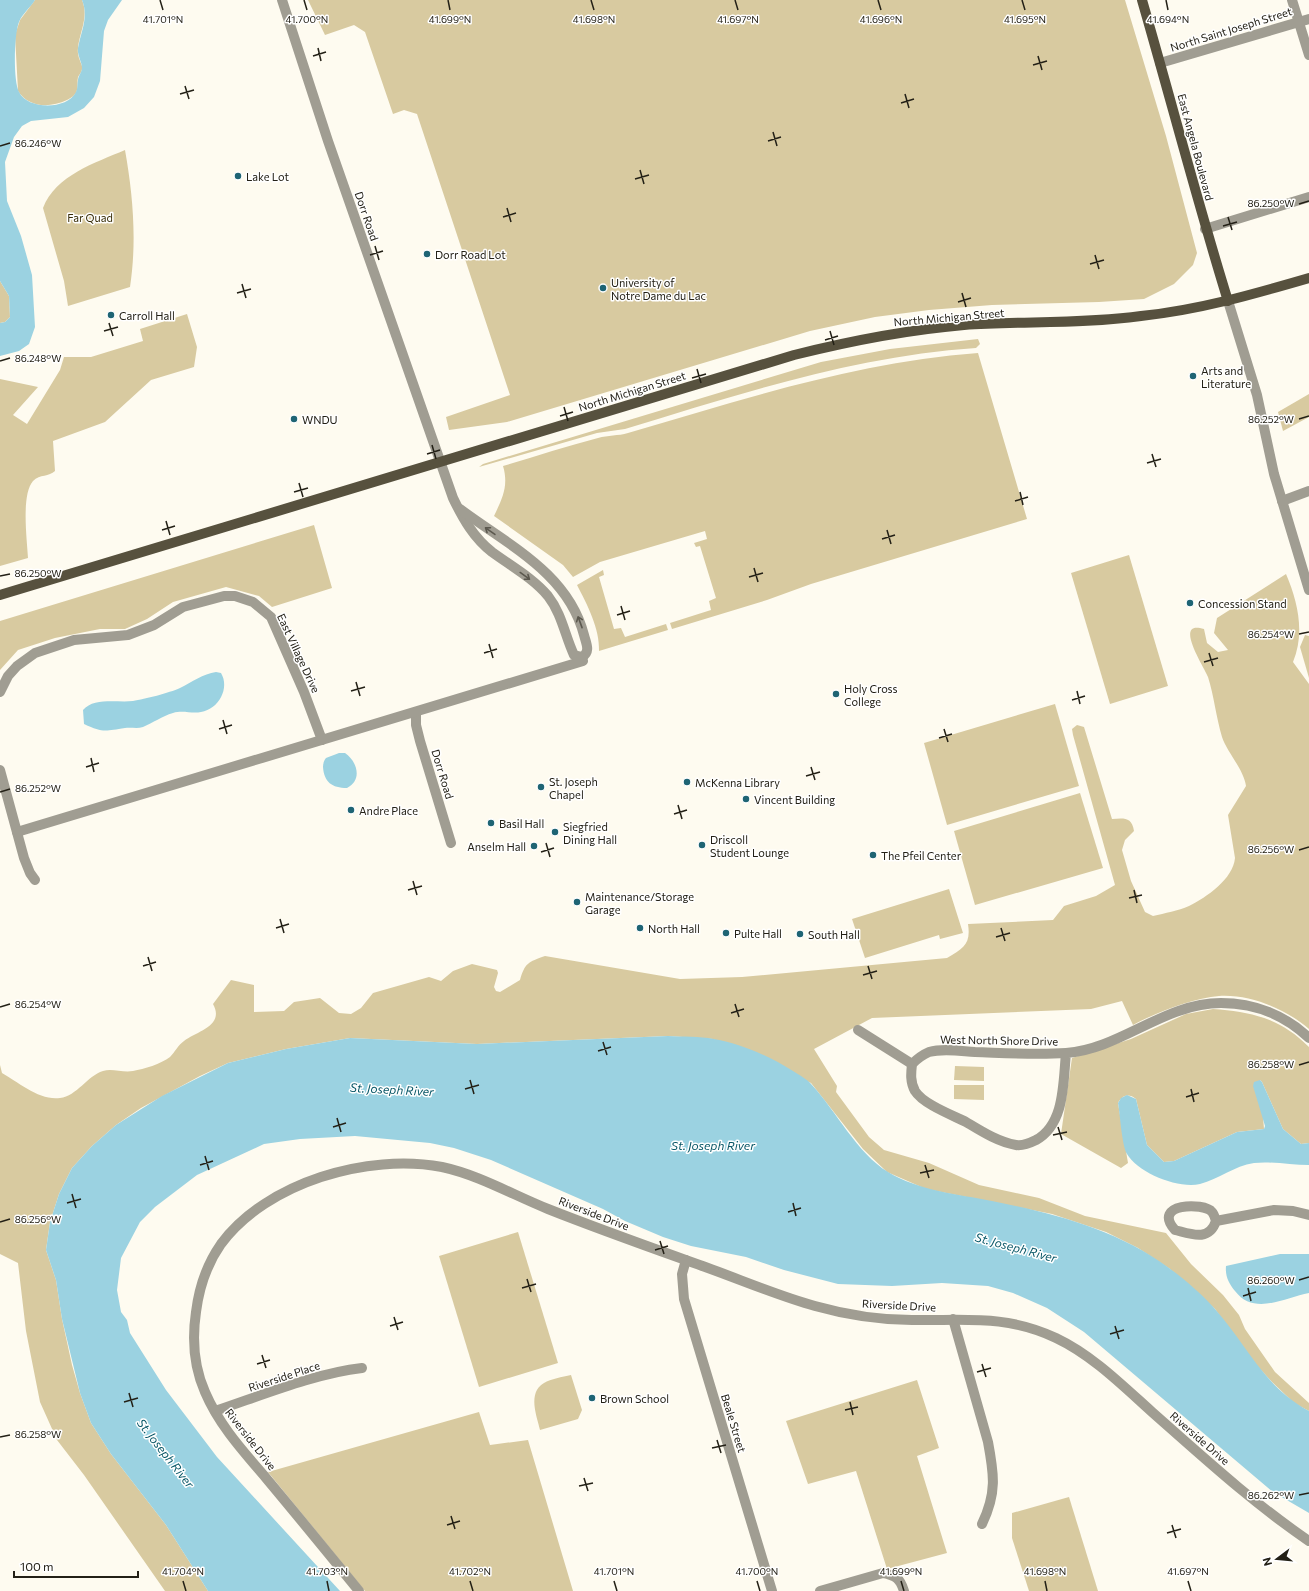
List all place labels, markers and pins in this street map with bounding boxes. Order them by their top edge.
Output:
place label: Lake Lot [246,170,289,183]
marker: Lake Lot [233,171,243,181]
place label: Dorr Road Lot [435,248,506,261]
marker: Dorr Road Lot [422,249,432,259]
place label: University of Notre Dame du Lac [611,276,706,302]
marker: University of Notre Dame du Lac [598,283,608,293]
place label: Carroll Hall [119,309,175,322]
marker: Carroll Hall [106,310,116,320]
place label: Arts and Literature [1201,364,1251,390]
marker: Arts and Literature [1188,371,1198,381]
place label: WNDU [302,413,338,426]
marker: WNDU [289,414,299,424]
place label: Concession Stand [1198,597,1287,610]
marker: Concession Stand [1185,598,1195,608]
place label: Holy Cross College [844,682,898,708]
marker: Holy Cross College [831,689,841,699]
place label: St. Joseph Chapel [549,775,598,801]
place label: McKenna Library [695,776,780,789]
marker: McKenna Library [682,777,692,787]
marker: St. Joseph Chapel [536,782,546,792]
place label: Vincent Building [754,793,835,806]
marker: Vincent Building [741,794,751,804]
place label: Andre Place [359,804,418,817]
marker: Andre Place [346,805,356,815]
place label: Basil Hall [499,817,544,830]
marker: Basil Hall [486,818,496,828]
place label: Siegfried Dining Hall [563,820,617,846]
marker: Siegfried Dining Hall [550,827,560,837]
place label: Driscoll Student Lounge [710,833,789,859]
place label: Anselm Hall [467,840,526,853]
marker: Driscoll Student Lounge [697,840,707,850]
marker: Anselm Hall [529,841,539,851]
place label: The Pfeil Center [881,849,962,862]
marker: The Pfeil Center [868,850,878,860]
place label: Maintenance/Storage Garage [585,890,694,916]
marker: Maintenance/Storage Garage [572,897,582,907]
place label: North Hall [648,922,700,935]
marker: North Hall [635,923,645,933]
place label: Pulte Hall [734,927,782,940]
marker: Pulte Hall [721,928,731,938]
place label: South Hall [808,928,860,941]
marker: South Hall [795,929,805,939]
place label: Brown School [600,1392,669,1405]
marker: Brown School [587,1393,597,1403]

